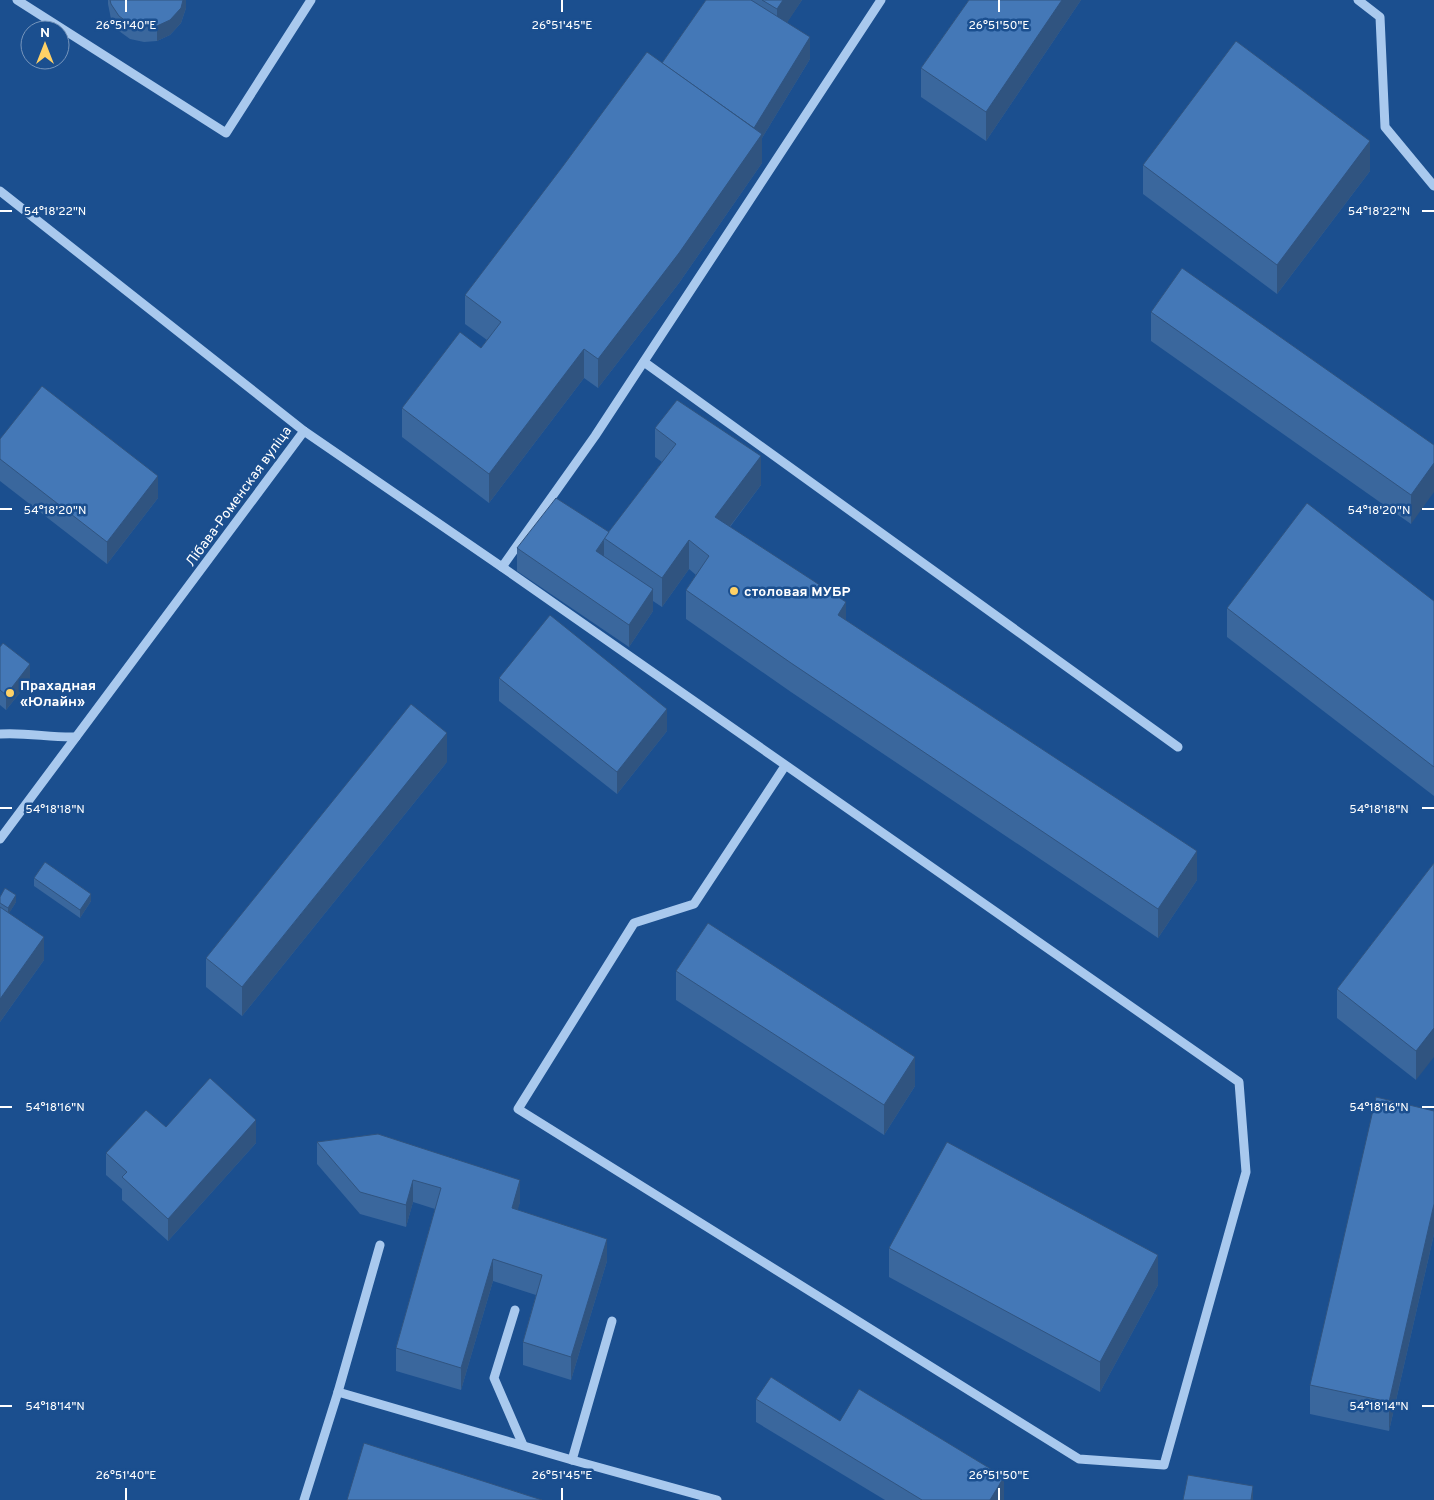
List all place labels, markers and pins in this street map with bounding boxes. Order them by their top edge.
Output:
place label: столовая МУБР [744,584,850,601]
marker: столовая МУБР [728,585,740,597]
place label: Прахадная «Юлайн» [20,678,96,711]
marker: Прахадная «Юлайн» [4,687,16,699]

